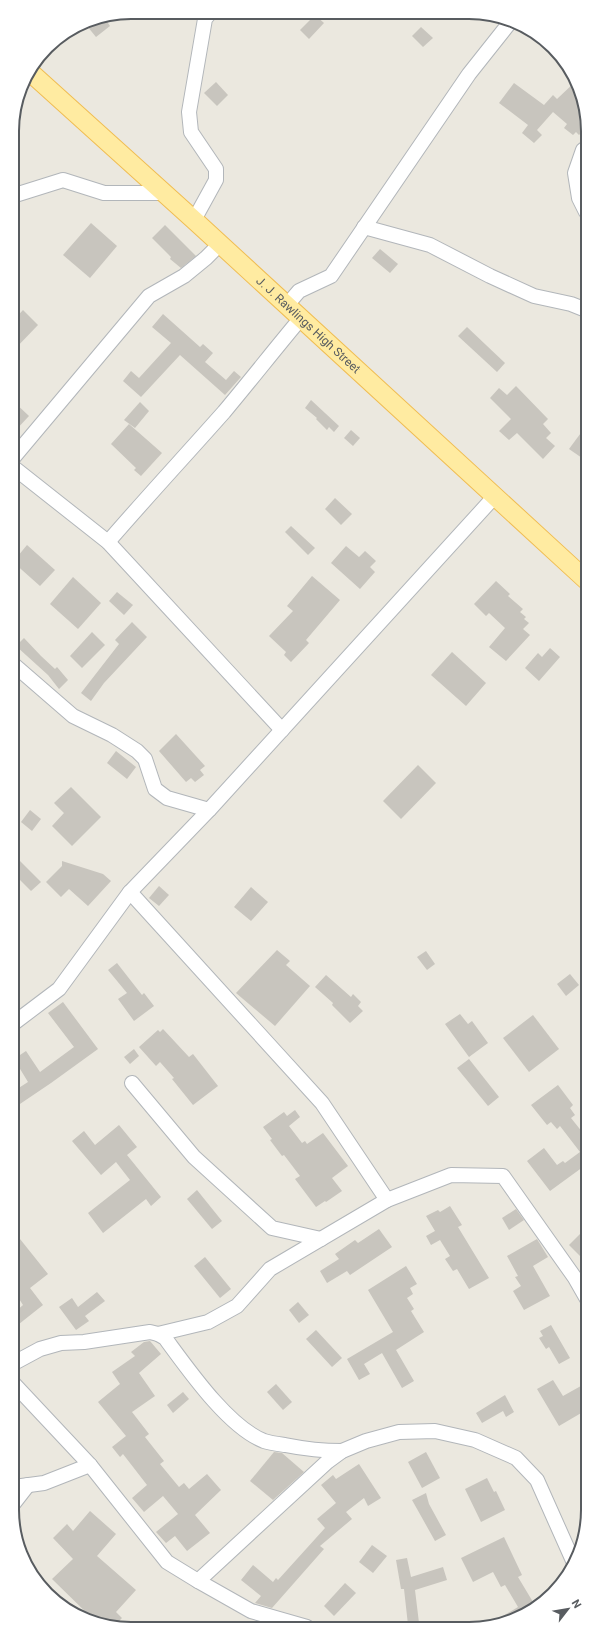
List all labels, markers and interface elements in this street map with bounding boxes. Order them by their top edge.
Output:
street label: J. J. Rawlings High Street [253,274,363,376]
north arrow [548,1589,588,1629]
text: N [569,1597,584,1611]

